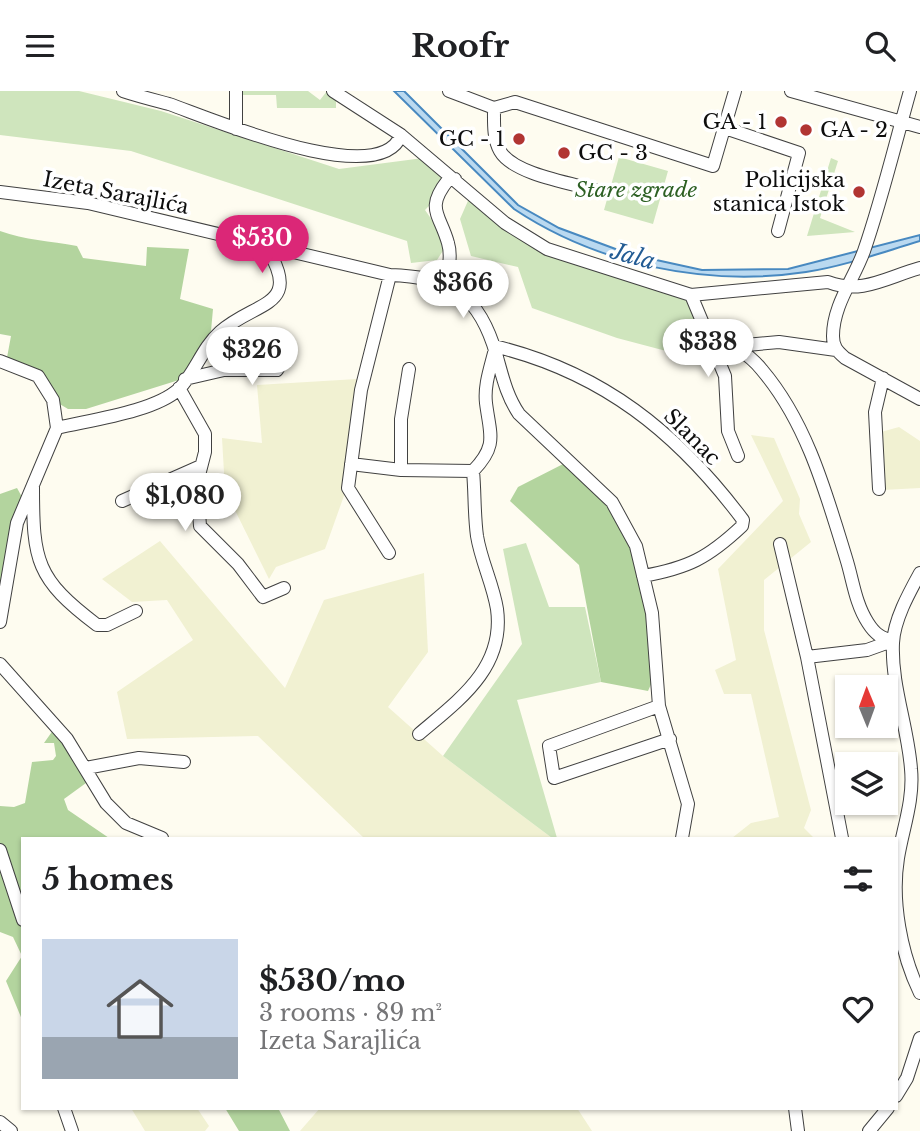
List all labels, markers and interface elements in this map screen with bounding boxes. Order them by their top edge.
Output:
text: Roofr [411,26,509,66]
icon: menu [21,27,59,65]
icon: search [861,27,899,65]
place label: GA - 1 [703,109,767,135]
marker: GA - 1 [773,114,789,130]
place label: GA - 2 [820,117,888,143]
marker: GA - 2 [798,122,814,138]
place label: GC - 1 [439,126,505,152]
marker: GC - 1 [511,131,527,147]
place label: GC - 3 [578,140,648,166]
marker: GC - 3 [556,145,572,161]
street label: Izeta Sarajlića [41,166,191,220]
place label: Policijska stanica Istok [713,167,845,217]
park label: Stare zgrade [575,177,698,203]
marker: Policijska stanica Istok [851,184,867,200]
pin: $530 [221,215,303,275]
text: $530 [232,224,292,252]
water label: Jala [607,236,658,275]
pin: $366 [422,261,504,320]
text: $366 [433,269,493,297]
pin: $338 [667,320,749,379]
pin: $326 [211,327,293,387]
text: $338 [679,328,737,356]
text: $326 [222,336,282,364]
street label: Slanac [658,403,726,471]
pin: $1,080 [128,473,242,533]
text: $1,080 [145,482,225,510]
north arrow [835,675,898,739]
map controls [835,675,898,815]
button: layers [835,752,898,815]
icon: filters [839,860,877,898]
text: 5 homes [42,861,174,898]
text: $530/mo [259,962,405,999]
icon: home [98,967,182,1051]
icon: heart [839,990,877,1028]
text: 3 rooms · 89 m² [259,999,442,1027]
text: Izeta Sarajlića [259,1027,421,1055]

